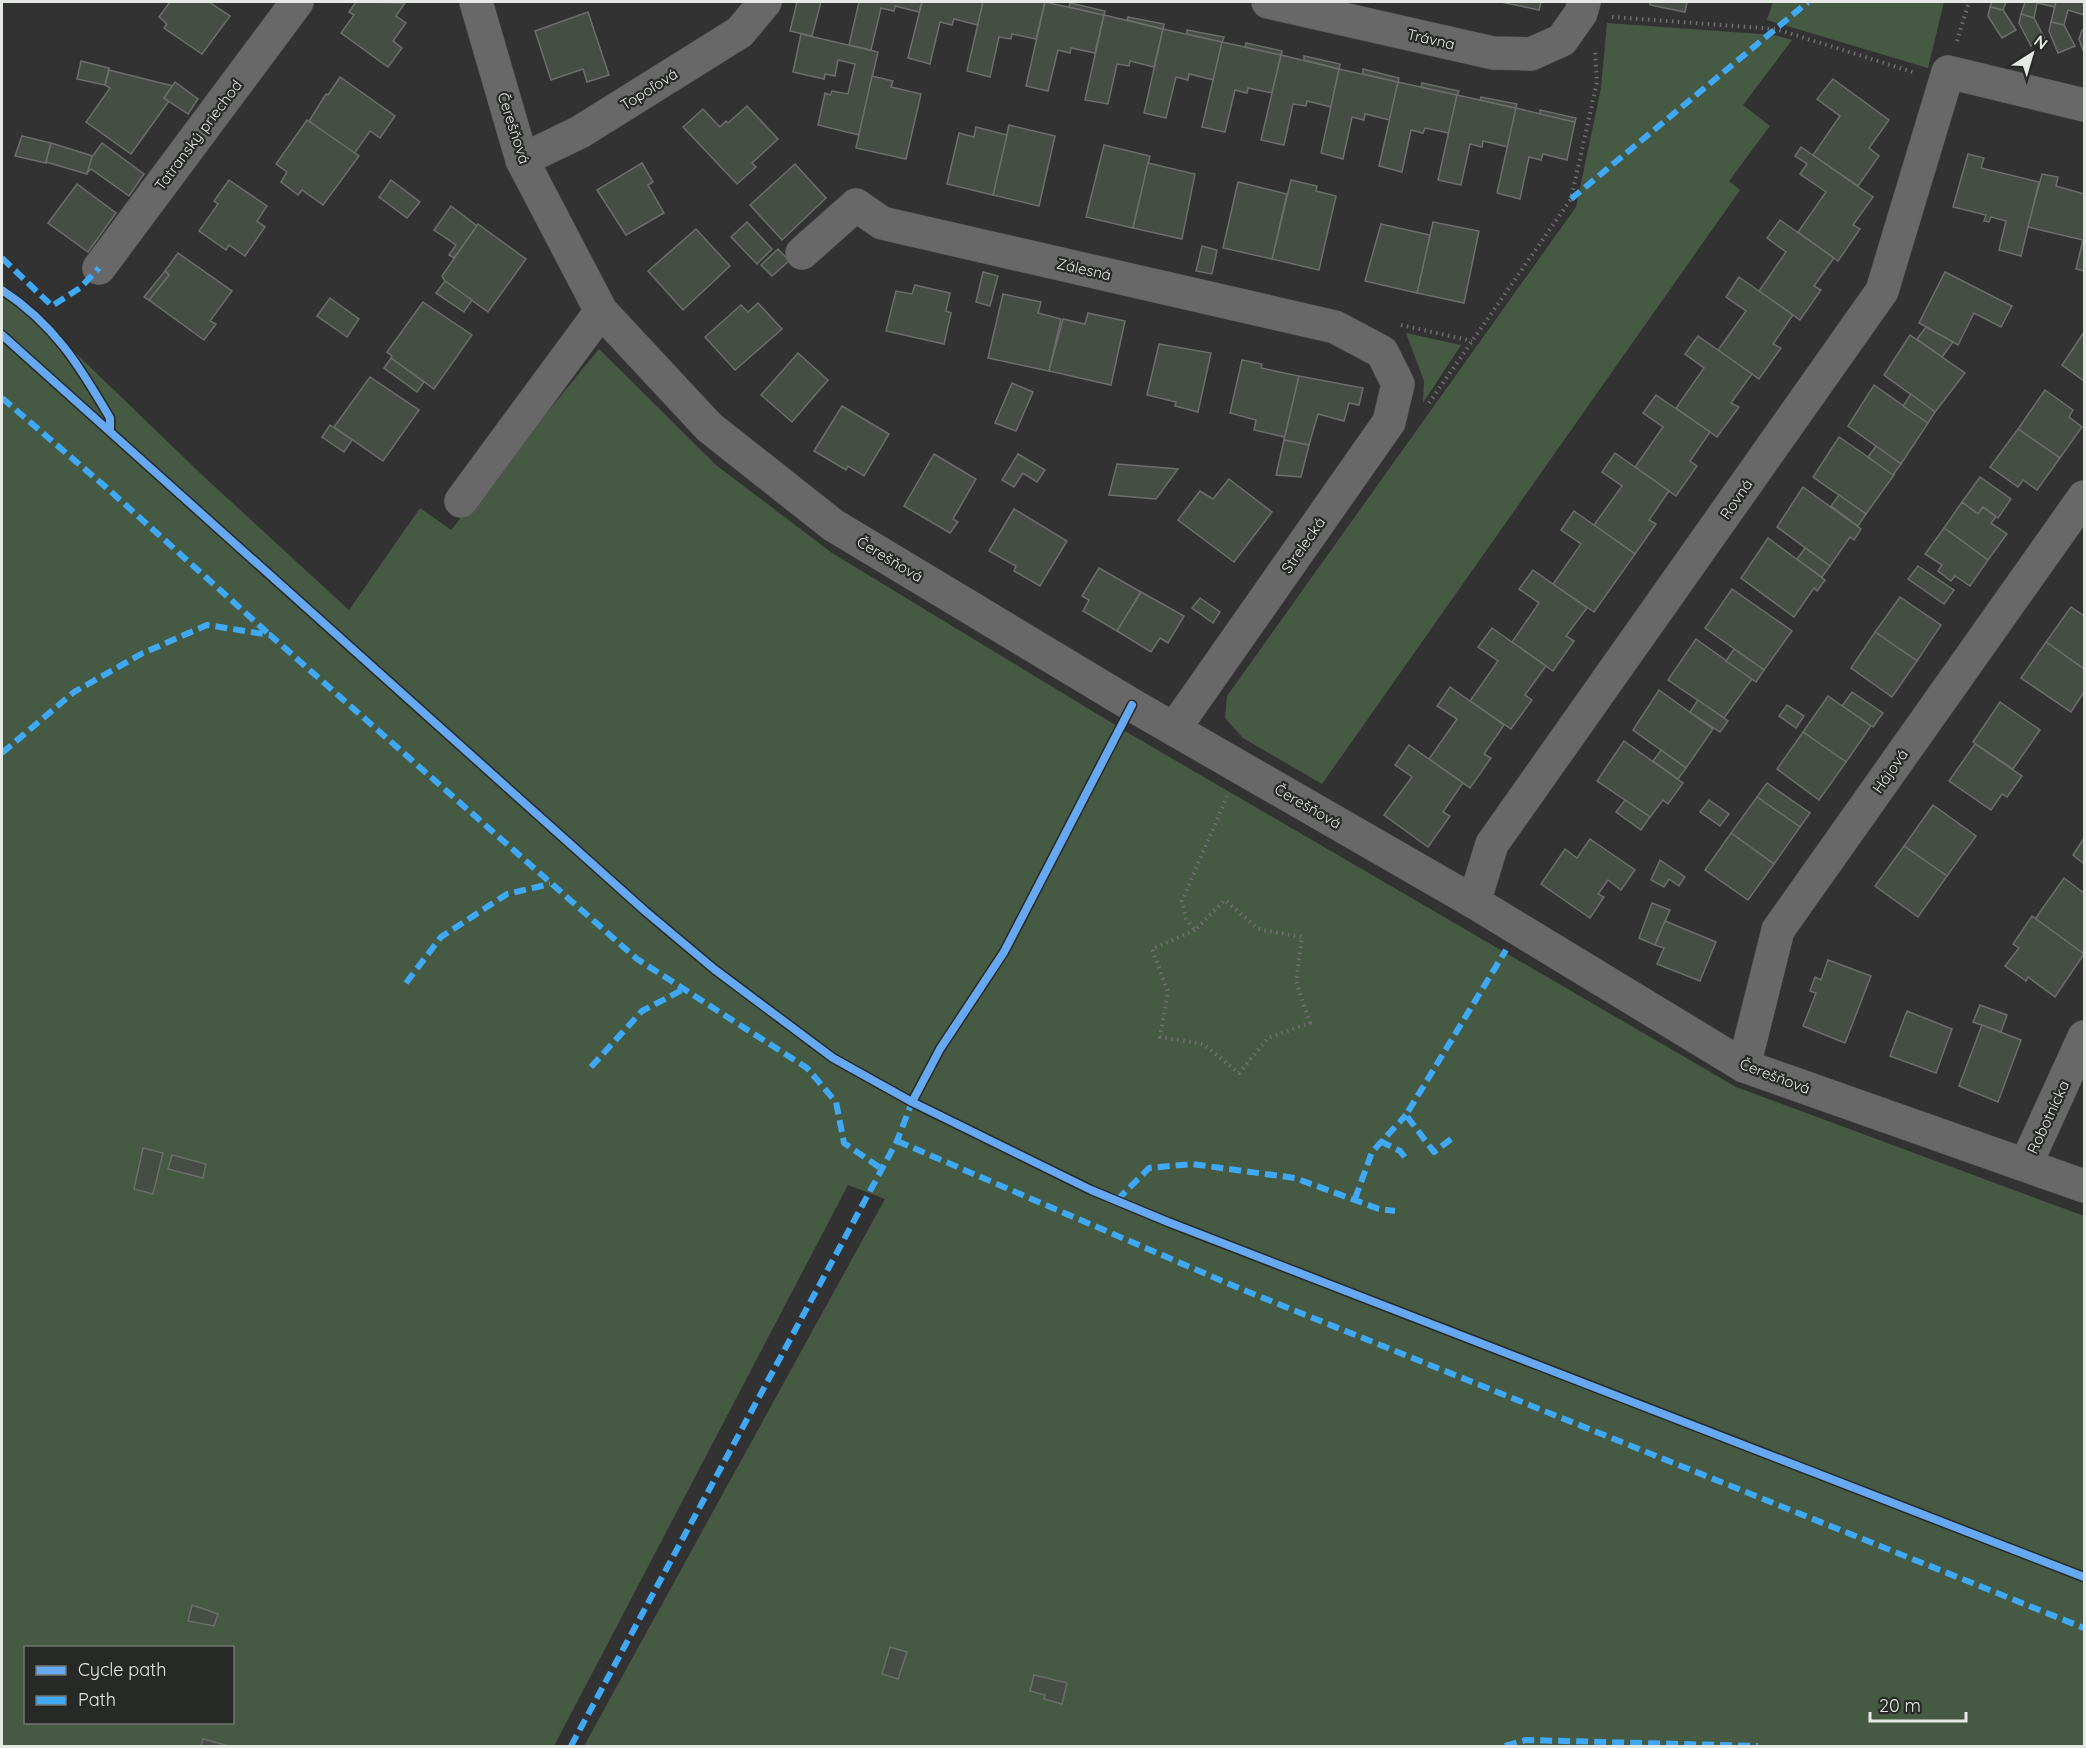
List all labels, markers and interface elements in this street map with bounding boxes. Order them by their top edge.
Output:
street label: Trávna [1405,24,1457,54]
north arrow [2002,24,2062,84]
text: N [2030,30,2052,54]
street label: Topoľová [617,64,681,114]
street label: Tatranský priechod [150,76,246,194]
street label: Čerešňová [494,90,534,166]
street label: Zálesná [1055,254,1113,284]
street label: Rovná [1715,475,1757,523]
street label: Strelecká [1277,513,1329,577]
street label: Čerešňová [853,532,927,586]
street label: Hájová [1868,745,1912,797]
street label: Čerešňová [1271,779,1345,833]
street label: Čerešňová [1737,1054,1813,1098]
street label: Robotnícka [2023,1077,2073,1157]
legend [24,1646,234,1724]
text: Cycle path [78,1658,166,1681]
scale bar [1870,1685,1966,1723]
text: Path [78,1688,116,1711]
text: 20 m [1879,1694,1921,1717]

